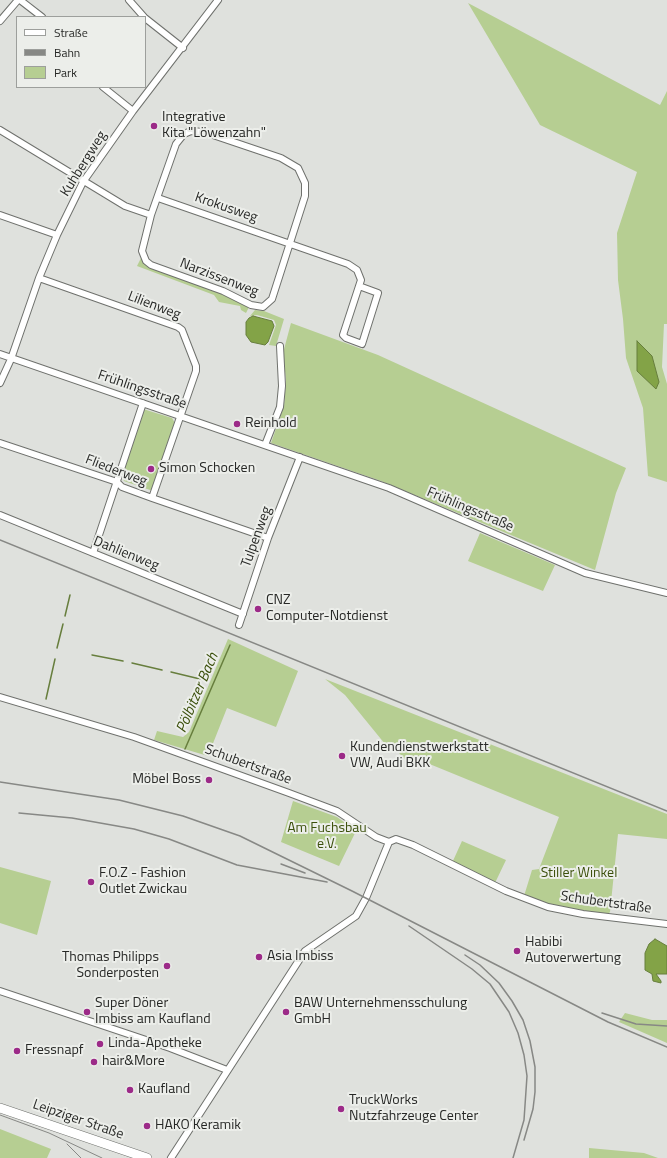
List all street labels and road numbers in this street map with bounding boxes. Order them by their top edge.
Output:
street label: Kuhbergweg [57,128,111,200]
street label: Krokusweg [192,189,260,227]
street label: Narzissenweg [177,255,261,301]
street label: Lilienweg [125,288,183,324]
street label: Frühlingsstraße [95,367,189,413]
street label: Fliederweg [83,452,149,490]
street label: Frühlingsstraße [424,484,516,536]
street label: Tulpenweg [238,504,276,570]
street label: Dahlienweg [91,533,161,575]
street label: Schubertstraße [202,742,294,788]
street label: Schubertstraße [560,888,652,918]
street label: Leipziger Straße [30,1097,126,1143]

